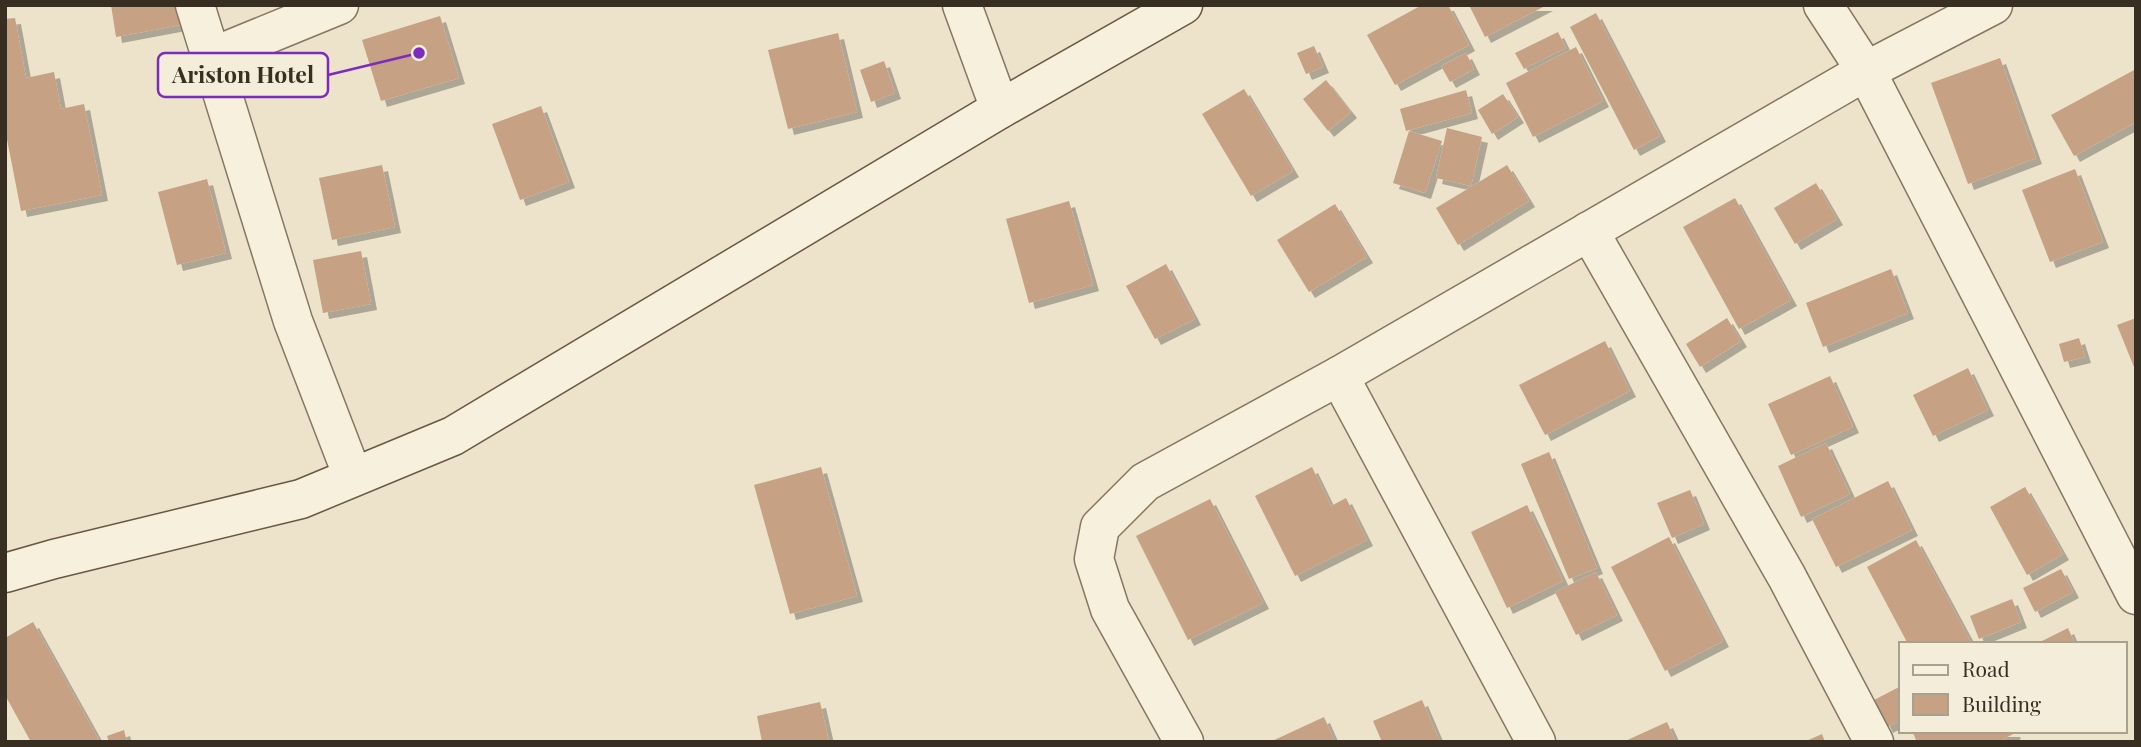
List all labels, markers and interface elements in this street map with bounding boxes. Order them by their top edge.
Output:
callout: Ariston Hotel [158,53,328,97]
text: Ariston Hotel [171,58,314,89]
legend [1899,642,2127,733]
text: Road [1962,654,2010,682]
text: Building [1962,689,2041,717]

